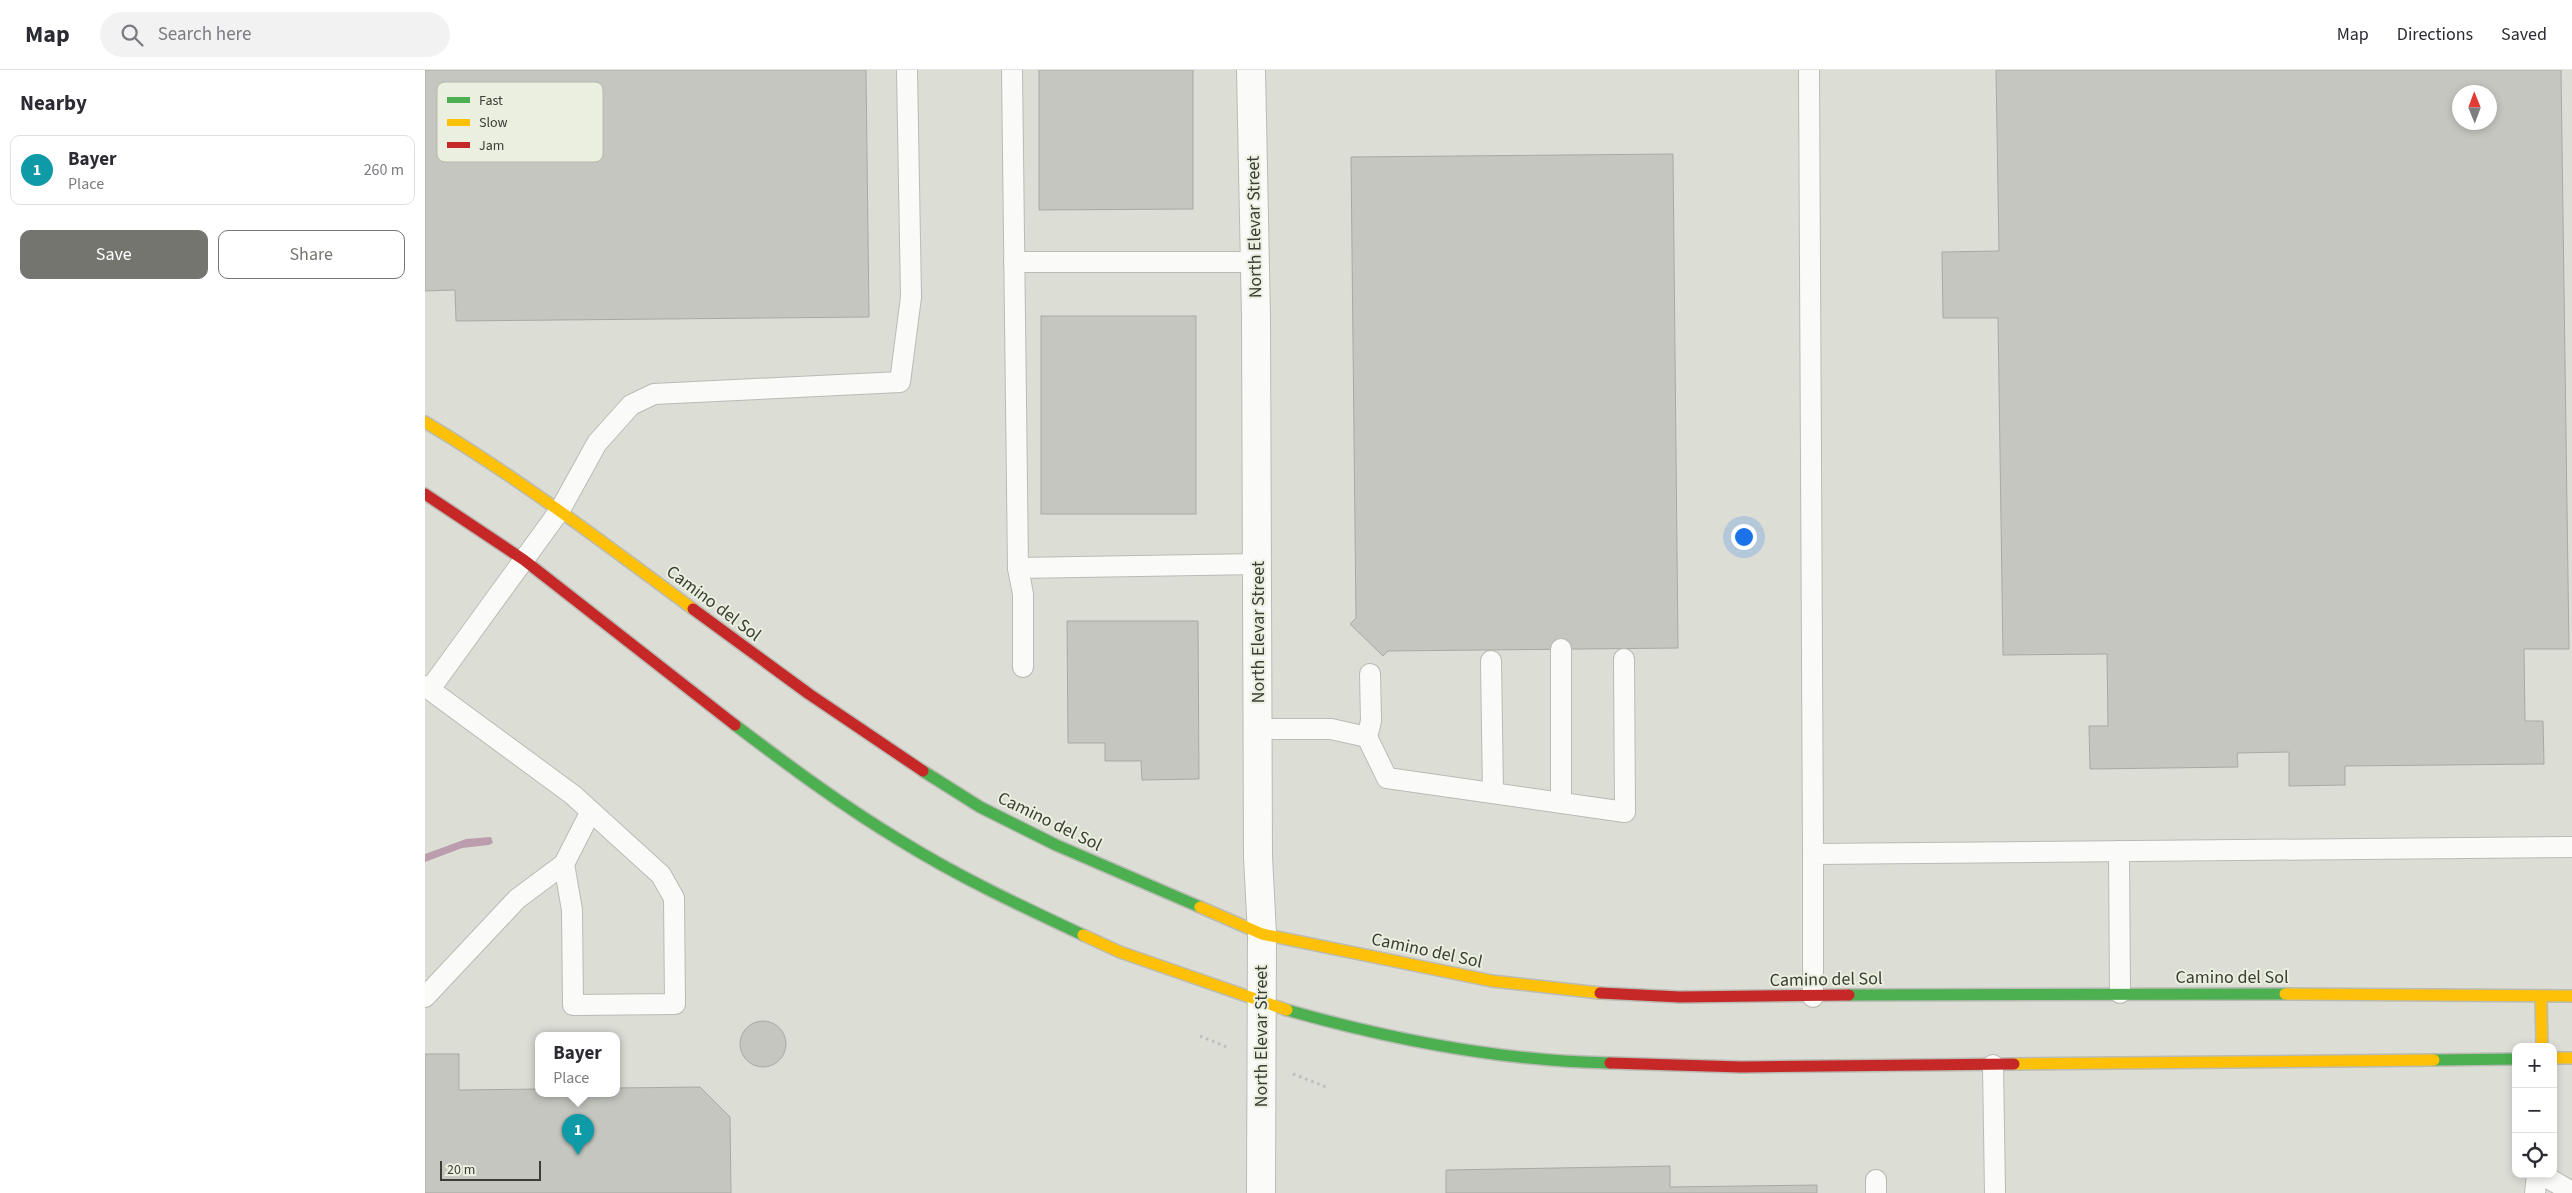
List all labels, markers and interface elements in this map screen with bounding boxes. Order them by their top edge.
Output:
search box [100,12,450,57]
text: Map [25,17,70,52]
icon: search [118,21,146,49]
text: Search here [158,21,251,48]
text: Map [2337,22,2369,47]
text: Directions [2397,22,2473,47]
text: Saved [2501,22,2547,47]
legend [437,82,603,162]
north arrow [2452,85,2497,130]
text: Nearby [20,88,87,118]
text: Fast [479,91,503,111]
text: Slow [479,113,508,133]
text: Jam [479,136,504,156]
text: Bayer [68,146,117,173]
street label: North Elevar Street [1241,156,1268,298]
text: 1 [33,159,41,181]
text: 260 m [364,159,404,181]
text: Place [68,173,104,195]
button: Save [20,230,208,279]
button: Share [218,230,405,279]
your location [1731,524,1757,550]
street label: Camino del Sol [661,559,766,647]
street label: North Elevar Street [1246,561,1271,703]
street label: Camino del Sol [994,785,1106,857]
street label: Camino del Sol [1369,927,1485,974]
street label: North Elevar Street [1249,965,1274,1107]
street label: Camino del Sol [2176,965,2288,990]
street label: Camino del Sol [1769,966,1883,993]
popup [535,1032,620,1097]
text: Bayer [553,1040,602,1067]
map controls [2512,1043,2557,1178]
button: + [2512,1043,2557,1088]
text: Place [553,1067,589,1089]
button: − [2512,1088,2557,1133]
pin: 1 [562,1114,594,1155]
button: locate [2512,1133,2557,1178]
scale bar [440,1158,541,1181]
text: 20 m [447,1160,475,1180]

